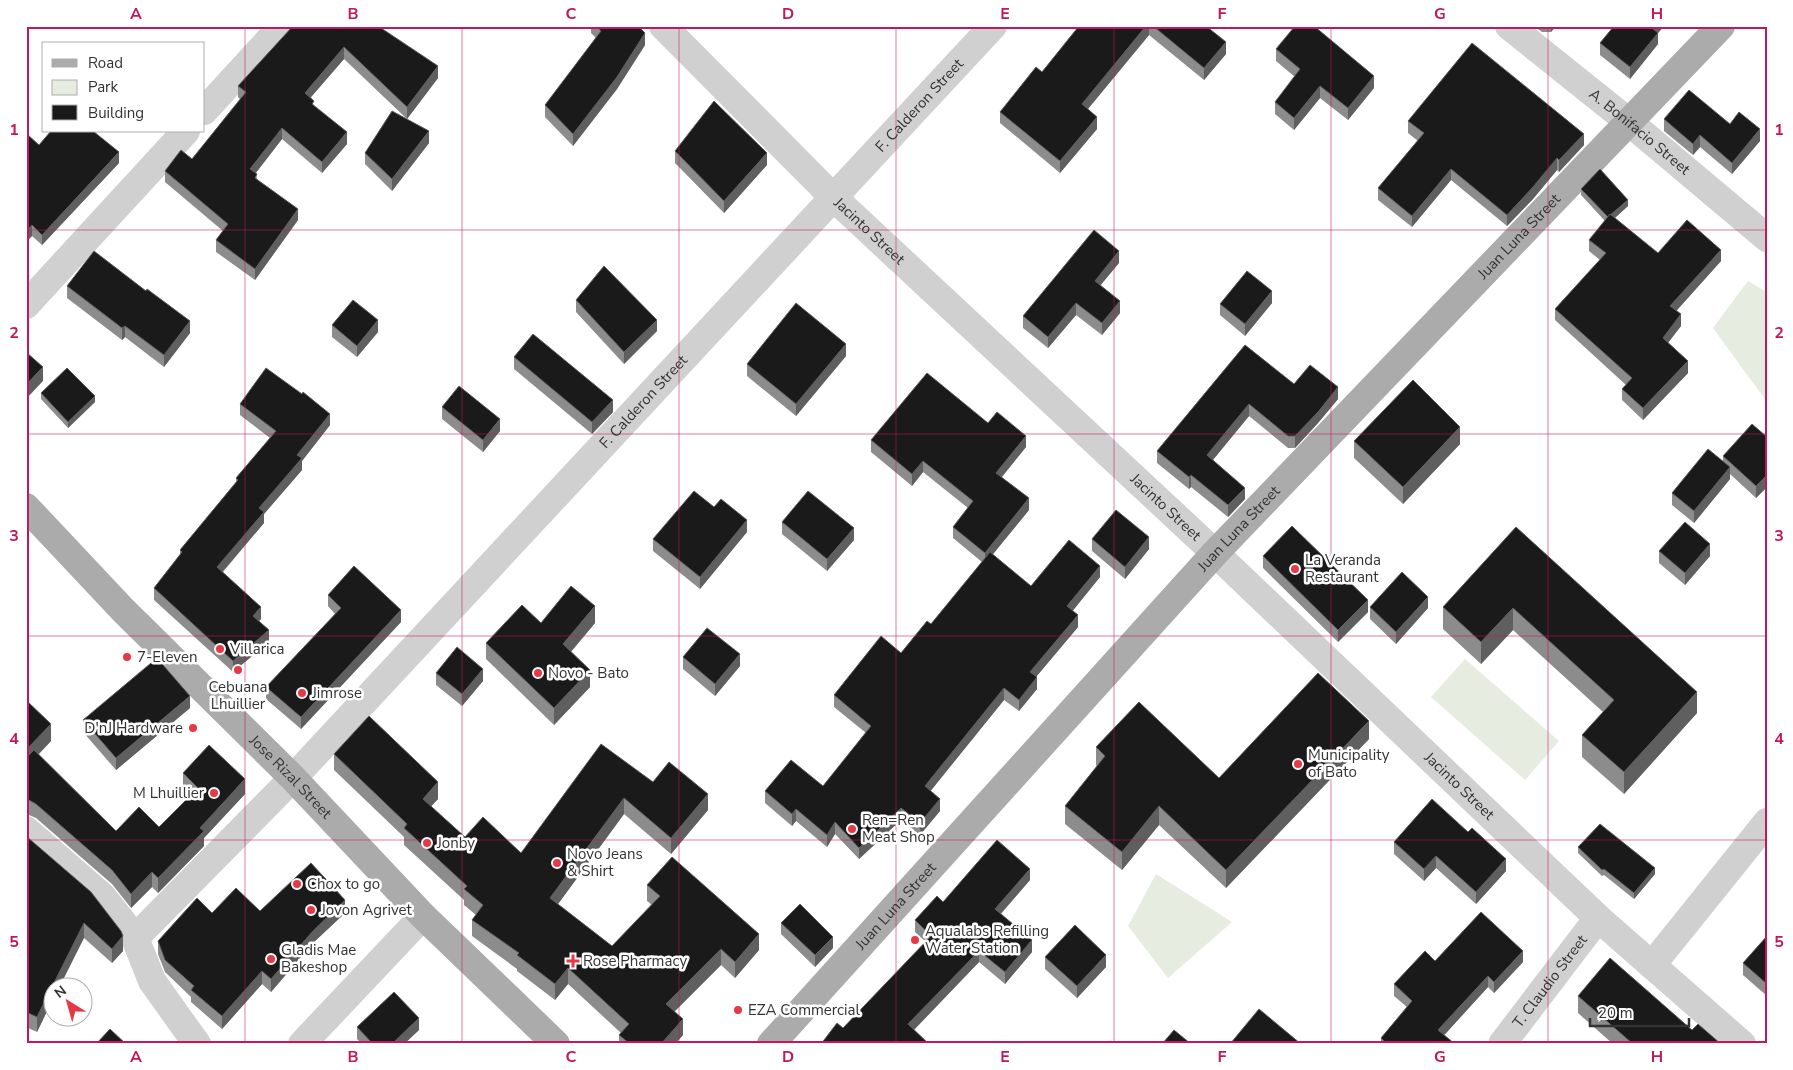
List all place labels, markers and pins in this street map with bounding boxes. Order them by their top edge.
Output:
place label: La Veranda Restaurant [1305,550,1381,587]
marker: La Veranda Restaurant [1289,563,1301,575]
place label: Villarica [229,639,284,659]
marker: Villarica [214,643,226,655]
place label: 7-Eleven [137,647,197,667]
marker: 7-Eleven [121,651,133,663]
place label: Novo - Bato [548,663,629,683]
marker: Cebuana Lhuillier [232,664,244,676]
marker: Novo - Bato [532,667,544,679]
place label: Cebuana Lhuillier [208,677,268,714]
place label: Jimrose [311,683,362,703]
marker: Jimrose [296,687,308,699]
place label: D'nJ Hardware [84,718,183,738]
marker: D'nJ Hardware [187,722,199,734]
place label: Municipality of Bato [1308,745,1390,782]
marker: Municipality of Bato [1292,758,1304,770]
place label: M Lhuillier [133,783,205,803]
marker: M Lhuillier [208,787,220,799]
place label: Ren=Ren Meat Shop [862,810,935,847]
marker: Ren=Ren Meat Shop [846,823,858,835]
place label: Jonby [436,833,475,853]
marker: Jonby [421,837,433,849]
place label: Novo Jeans & Shirt [567,844,643,881]
marker: Novo Jeans & Shirt [551,857,563,869]
place label: Chox to go [307,874,380,894]
marker: Chox to go [291,878,303,890]
place label: Jovon Agrivet [320,900,413,920]
marker: Jovon Agrivet [305,904,317,916]
place label: Aqualabs Refilling Water Station [925,921,1049,958]
marker: Aqualabs Refilling Water Station [909,934,921,946]
place label: Gladis Mae Bakeshop [281,940,356,977]
place label: Rose Pharmacy [583,951,687,971]
marker: Gladis Mae Bakeshop [265,953,277,965]
marker: Rose Pharmacy [567,955,579,967]
place label: EZA Commercial [748,1000,860,1020]
marker: EZA Commercial [732,1004,744,1016]

